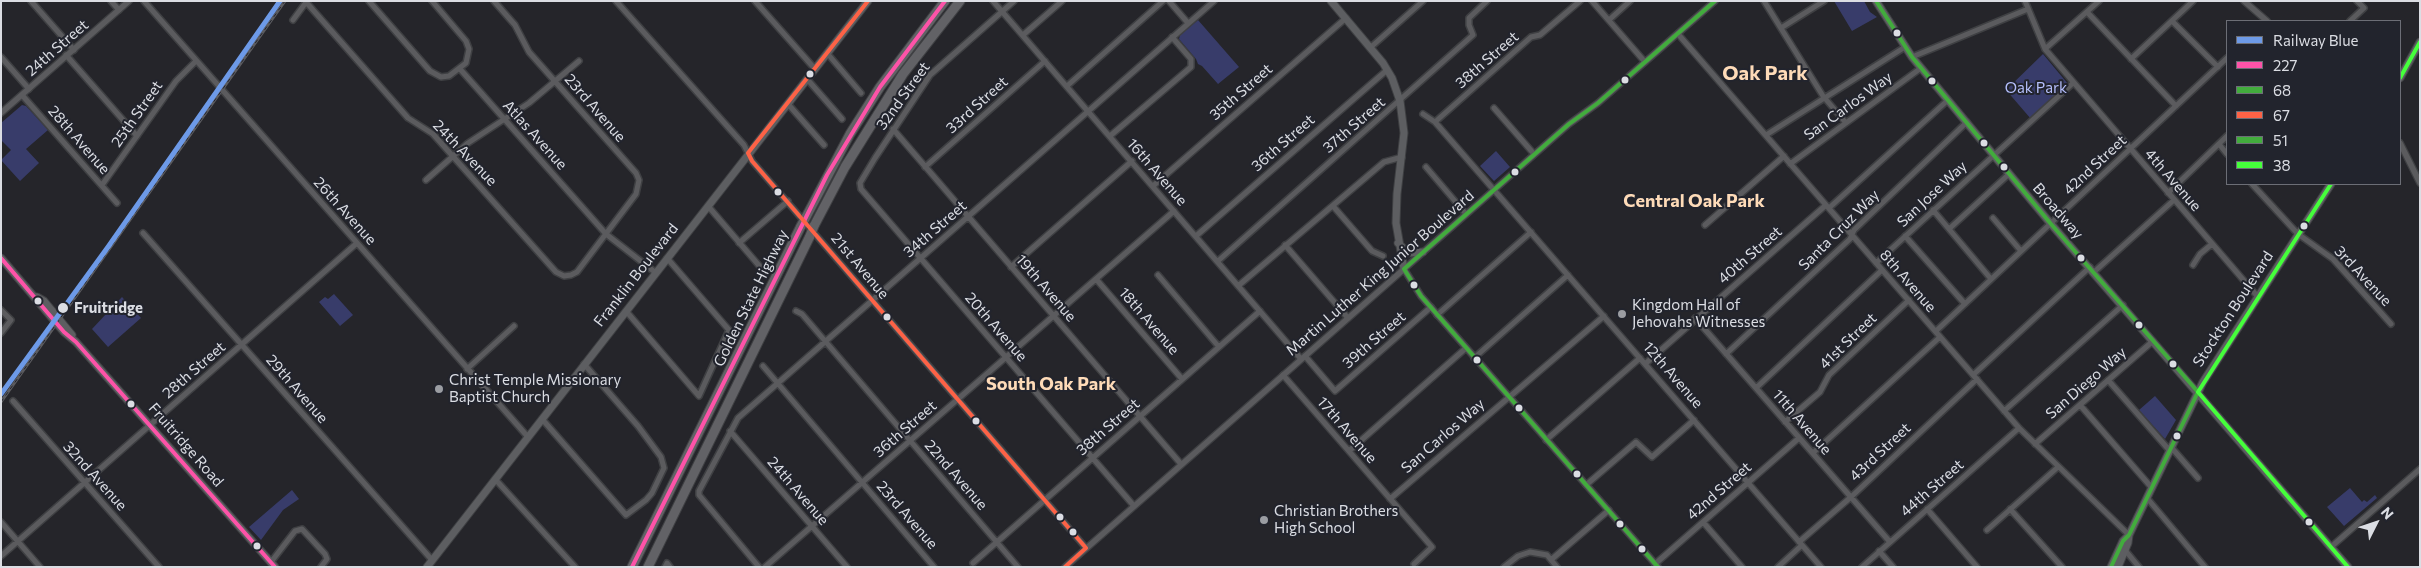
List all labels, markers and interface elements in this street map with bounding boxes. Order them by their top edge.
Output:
street label: 24th Street [22,16,92,80]
legend [2226,20,2401,185]
street label: 38th Street [1452,28,1522,92]
unlabelled marker [1892,28,1902,38]
text: Railway Blue [2273,31,2358,49]
text: 227 [2273,56,2298,74]
street label: 32nd Street [872,59,934,133]
street label: 35th Street [1206,60,1276,124]
district label: Oak Park [1722,61,1808,85]
street label: San Carlos Way [1800,68,1896,144]
unlabelled marker [805,69,815,79]
street label: 23rd Avenue [561,70,629,146]
street label: 33rd Street [942,73,1012,137]
unlabelled marker [1620,75,1630,85]
unlabelled marker [1927,76,1937,86]
street label: 25th Street [108,77,166,151]
park label: Oak Park [2005,79,2067,97]
text: 68 [2273,81,2291,99]
street label: 37th Street [1319,93,1389,157]
street label: Atlas Avenue [499,97,571,173]
street label: 28th Avenue [44,102,114,178]
text: 67 [2273,106,2290,124]
street label: 36th Street [1248,111,1318,175]
street label: 24th Avenue [429,116,501,190]
street label: 42nd Street [2060,131,2130,199]
text: 51 [2273,131,2288,149]
street label: 16th Avenue [1123,135,1191,209]
unlabelled marker [1979,138,1989,148]
street label: 4th Avenue [2141,145,2205,215]
text: 38 [2273,156,2291,174]
street label: San Jose Way [1893,157,1971,231]
unlabelled marker [1999,162,2009,172]
unlabelled marker [1510,167,1520,177]
street label: 26th Avenue [310,173,380,249]
street label: Broadway [2029,179,2087,243]
street label: Santa Cruz Way [1795,186,1883,274]
unlabelled marker [773,187,783,197]
street label: Martin Luther King Junior Boulevard [1282,187,1478,359]
district label: Central Oak Park [1623,190,1765,212]
street label: 34th Street [900,197,970,261]
street label: Franklin Boulevard [590,220,682,330]
unlabelled marker [2299,221,2309,231]
street label: 40th Street [1714,222,1786,288]
street label: Golden State Highway [710,227,792,369]
street label: 21st Avenue [827,229,893,303]
street label: 3rd Avenue [2331,242,2395,310]
street label: 8th Avenue [1876,246,1940,316]
street label: Stockton Boulevard [2189,248,2277,370]
street label: 19th Avenue [1012,251,1080,325]
unlabelled marker [2076,253,2086,263]
unlabelled marker [1409,280,1419,290]
street label: 18th Avenue [1115,284,1183,358]
street label: 20th Avenue [961,289,1031,365]
unlabelled marker [33,296,43,306]
place label: Kingdom Hall of Jehovahs Witnesses [1632,296,1765,331]
place label: Fruitridge [74,299,143,317]
marker: Fruitridge [56,301,70,315]
street label: 39th Street [1339,308,1409,372]
marker: Kingdom Hall of Jehovahs Witnesses [1616,308,1628,320]
street label: 41st Street [1815,309,1881,373]
unlabelled marker [882,312,892,322]
unlabelled marker [2134,320,2144,330]
street label: 28th Street [159,338,229,402]
street label: 12th Avenue [1639,338,1707,412]
street label: San Diego Way [2042,343,2130,423]
street label: 29th Avenue [262,351,332,427]
unlabelled marker [1472,355,1482,365]
unlabelled marker [2168,359,2178,369]
place label: Christ Temple Missionary Baptist Church [449,371,621,406]
district label: South Oak Park [986,373,1116,395]
marker: Christ Temple Missionary Baptist Church [433,383,445,395]
street label: 11th Avenue [1769,386,1835,458]
street label: 17th Avenue [1313,393,1381,467]
street label: 38th Street [1073,395,1143,459]
street label: San Carlos Way [1398,395,1488,477]
street label: 36th Street [870,397,940,461]
unlabelled marker [126,399,136,409]
street label: Fruitridge Road [145,399,227,491]
unlabelled marker [1514,403,1524,413]
unlabelled marker [971,416,981,426]
street label: 43rd Street [1846,419,1914,485]
unlabelled marker [2172,431,2182,441]
street label: 22nd Avenue [921,436,991,514]
street label: 32nd Avenue [59,438,131,514]
street label: 24th Avenue [763,453,833,529]
street label: 44th Street [1897,456,1967,520]
street label: 42nd Street [1683,458,1755,524]
unlabelled marker [1572,469,1582,479]
street label: 23rd Avenue [873,477,941,553]
north arrow [2351,498,2401,548]
place label: Christian Brothers High School [1274,502,1398,537]
text: N [2378,503,2398,522]
unlabelled marker [1055,512,1065,522]
marker: Christian Brothers High School [1258,514,1270,526]
unlabelled marker [2304,517,2314,527]
unlabelled marker [1615,519,1625,529]
unlabelled marker [1068,527,1078,537]
unlabelled marker [252,541,262,551]
unlabelled marker [1637,544,1647,554]

